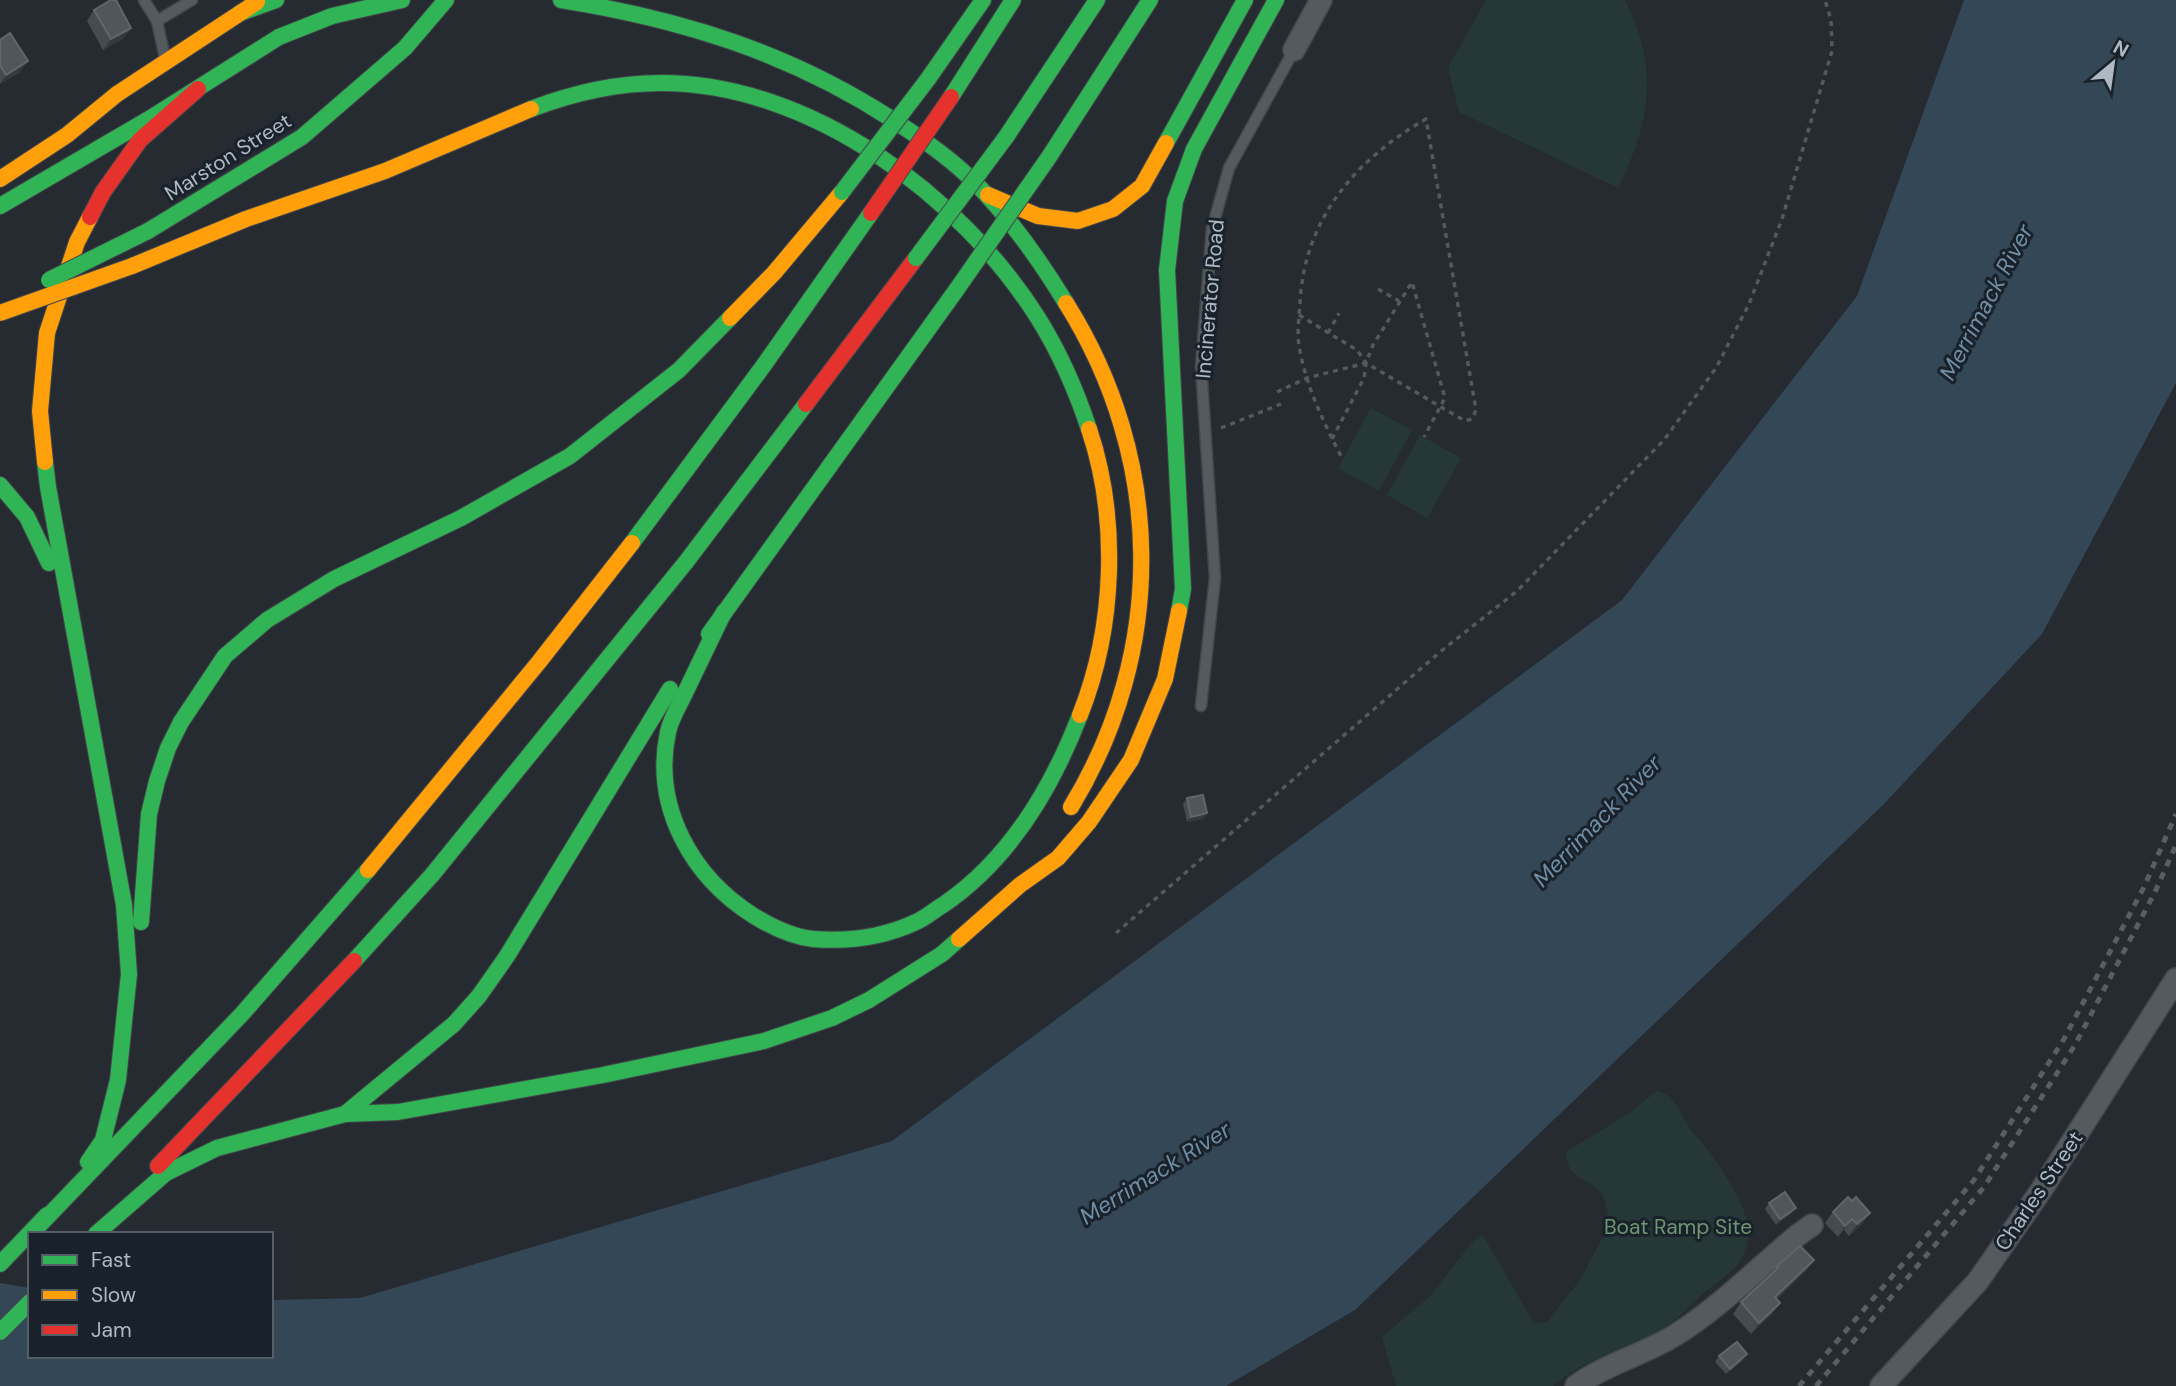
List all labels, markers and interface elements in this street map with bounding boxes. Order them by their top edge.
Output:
north arrow [2078,28,2148,98]
text: N [2109,34,2133,63]
street label: Marston Street [159,107,297,207]
street label: Incinerator Road [1189,218,1231,380]
water label: Merrimack River [1932,218,2040,385]
water label: Merrimack River [1526,747,1669,893]
water label: Merrimack River [1074,1114,1237,1231]
street label: Charles Street [1989,1126,2089,1256]
park label: Boat Ramp Site [1604,1213,1752,1241]
legend [28,1232,273,1358]
text: Fast [91,1246,131,1274]
text: Slow [91,1281,136,1309]
text: Jam [91,1316,132,1344]

